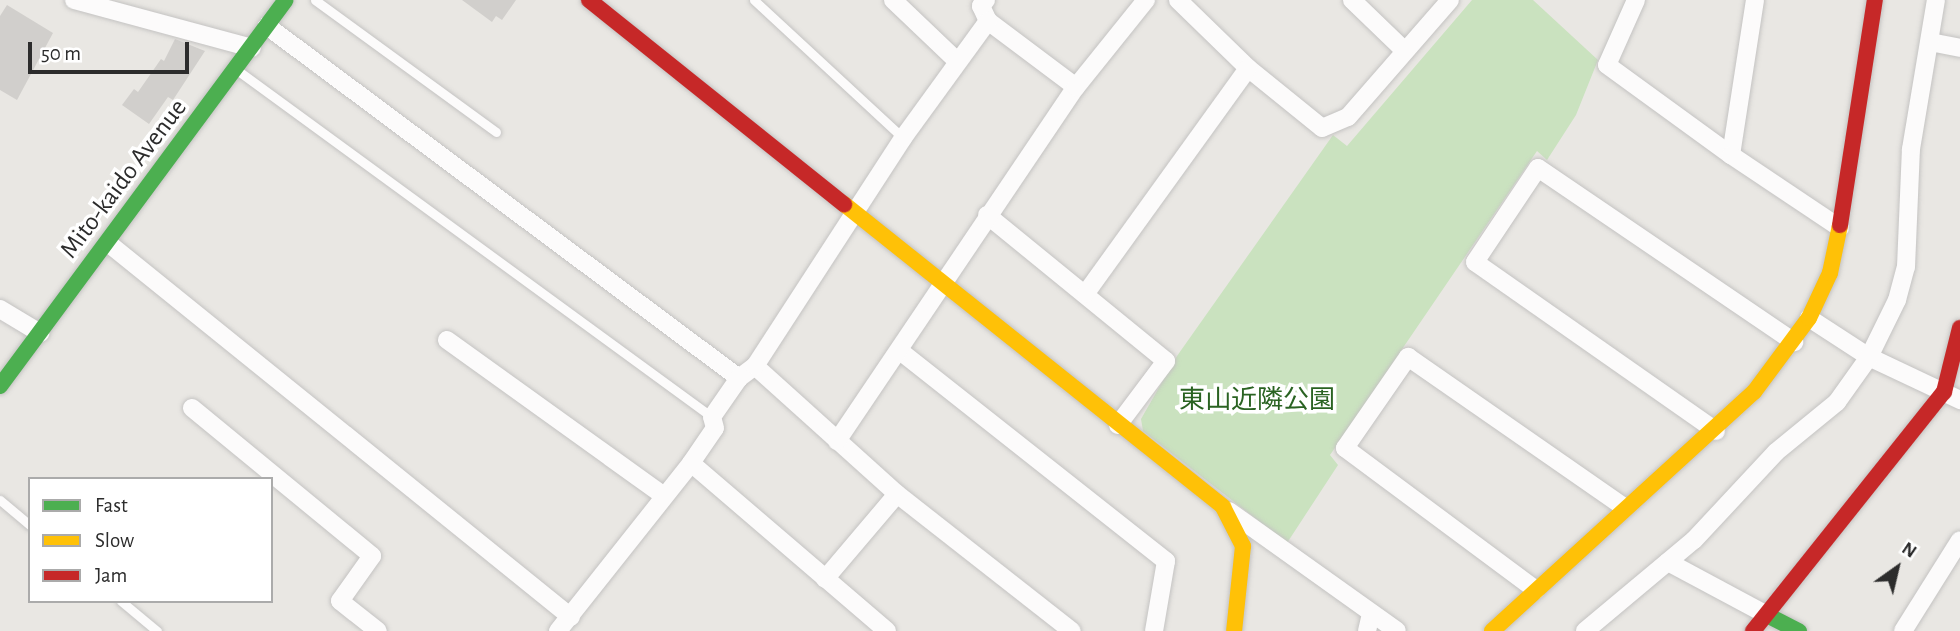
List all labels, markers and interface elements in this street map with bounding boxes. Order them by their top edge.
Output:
scale bar [32,28,192,72]
text: 50 m [41,43,81,64]
street label: Mito-kaido Avenue [54,93,194,265]
park label: 東山近隣公園 [1179,385,1335,417]
legend [28,477,273,603]
text: Fast [95,495,128,516]
text: Slow [95,530,134,551]
north arrow [1862,533,1932,603]
text: N [1898,539,1920,562]
text: Jam [95,565,127,586]

